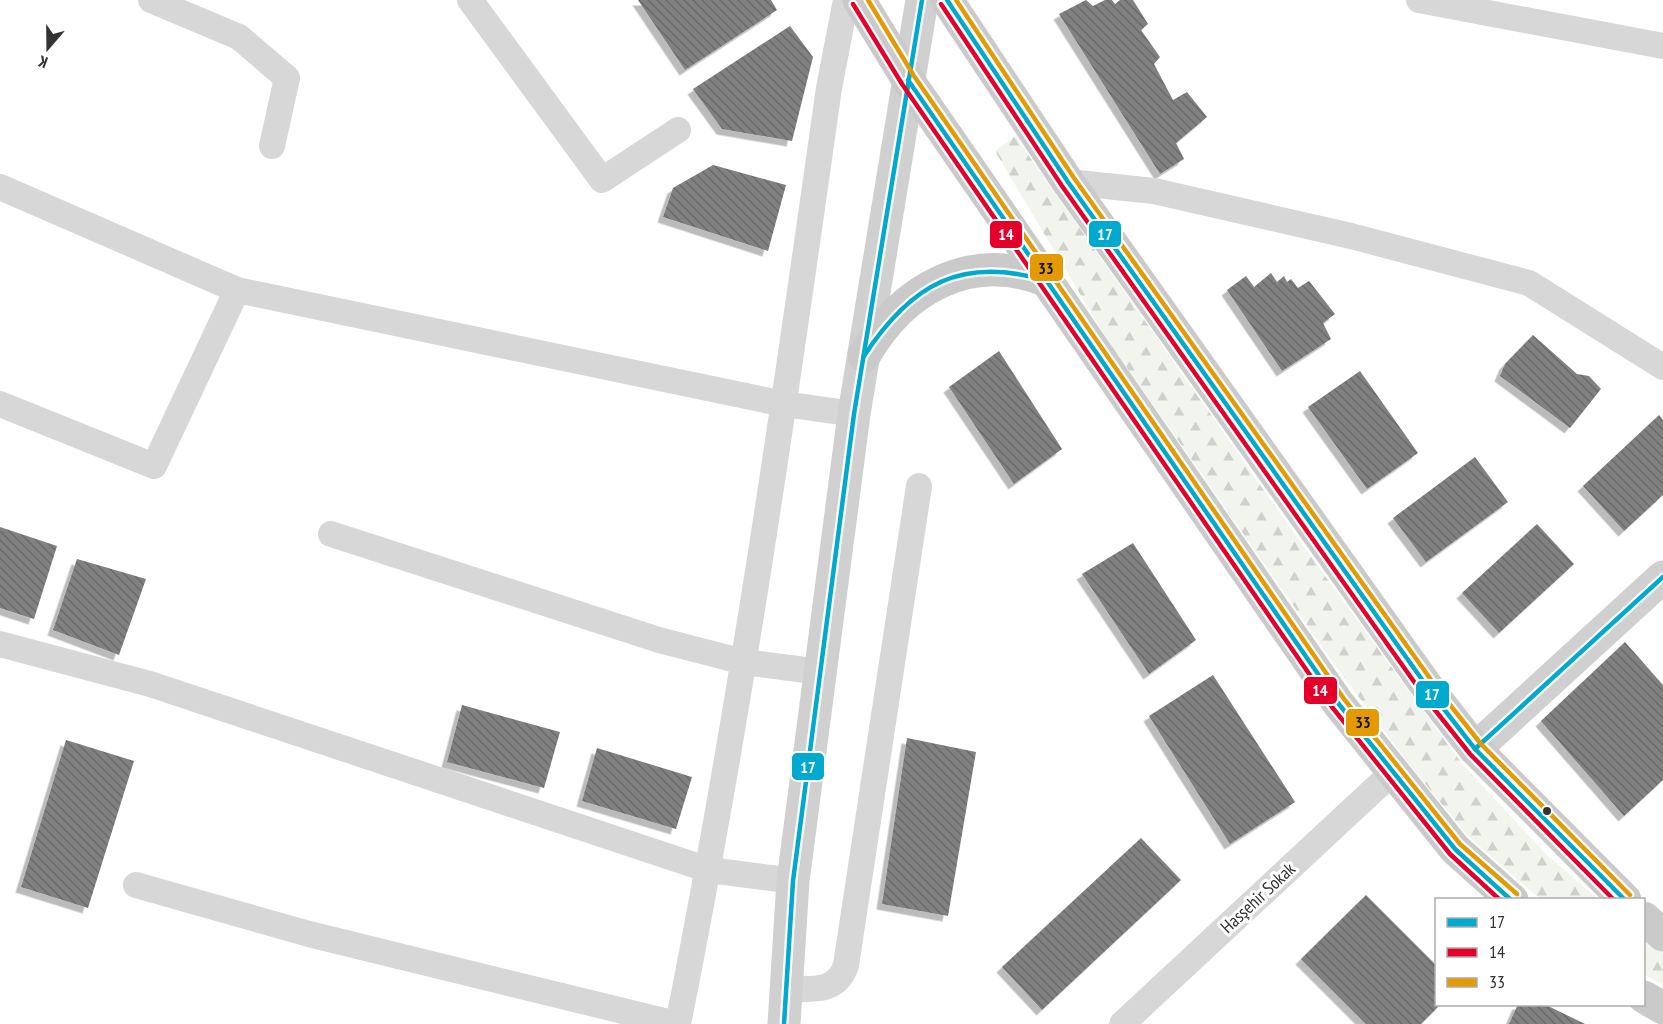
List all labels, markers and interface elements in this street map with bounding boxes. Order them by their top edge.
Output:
north arrow [18,18,78,78]
text: K [35,51,50,73]
line badge: 14 [989,220,1023,249]
line badge: 17 [1088,220,1122,248]
text: 14 [998,224,1014,244]
text: 17 [1097,224,1113,244]
line badge: 33 [1029,253,1064,282]
text: 33 [1038,258,1054,278]
line badge: 14 [1303,676,1338,705]
text: 14 [1312,680,1328,700]
line badge: 17 [1415,680,1450,709]
text: 17 [1424,684,1440,704]
line badge: 33 [1345,708,1380,737]
text: 33 [1355,712,1371,732]
line badge: 17 [791,752,825,781]
text: 17 [800,757,816,777]
unlabelled marker [1541,805,1553,817]
street label: Hasşehir Sokak [1216,857,1300,938]
legend [1435,898,1645,1006]
text: 17 [1489,910,1505,933]
text: 14 [1489,940,1505,963]
text: 33 [1489,970,1505,993]

